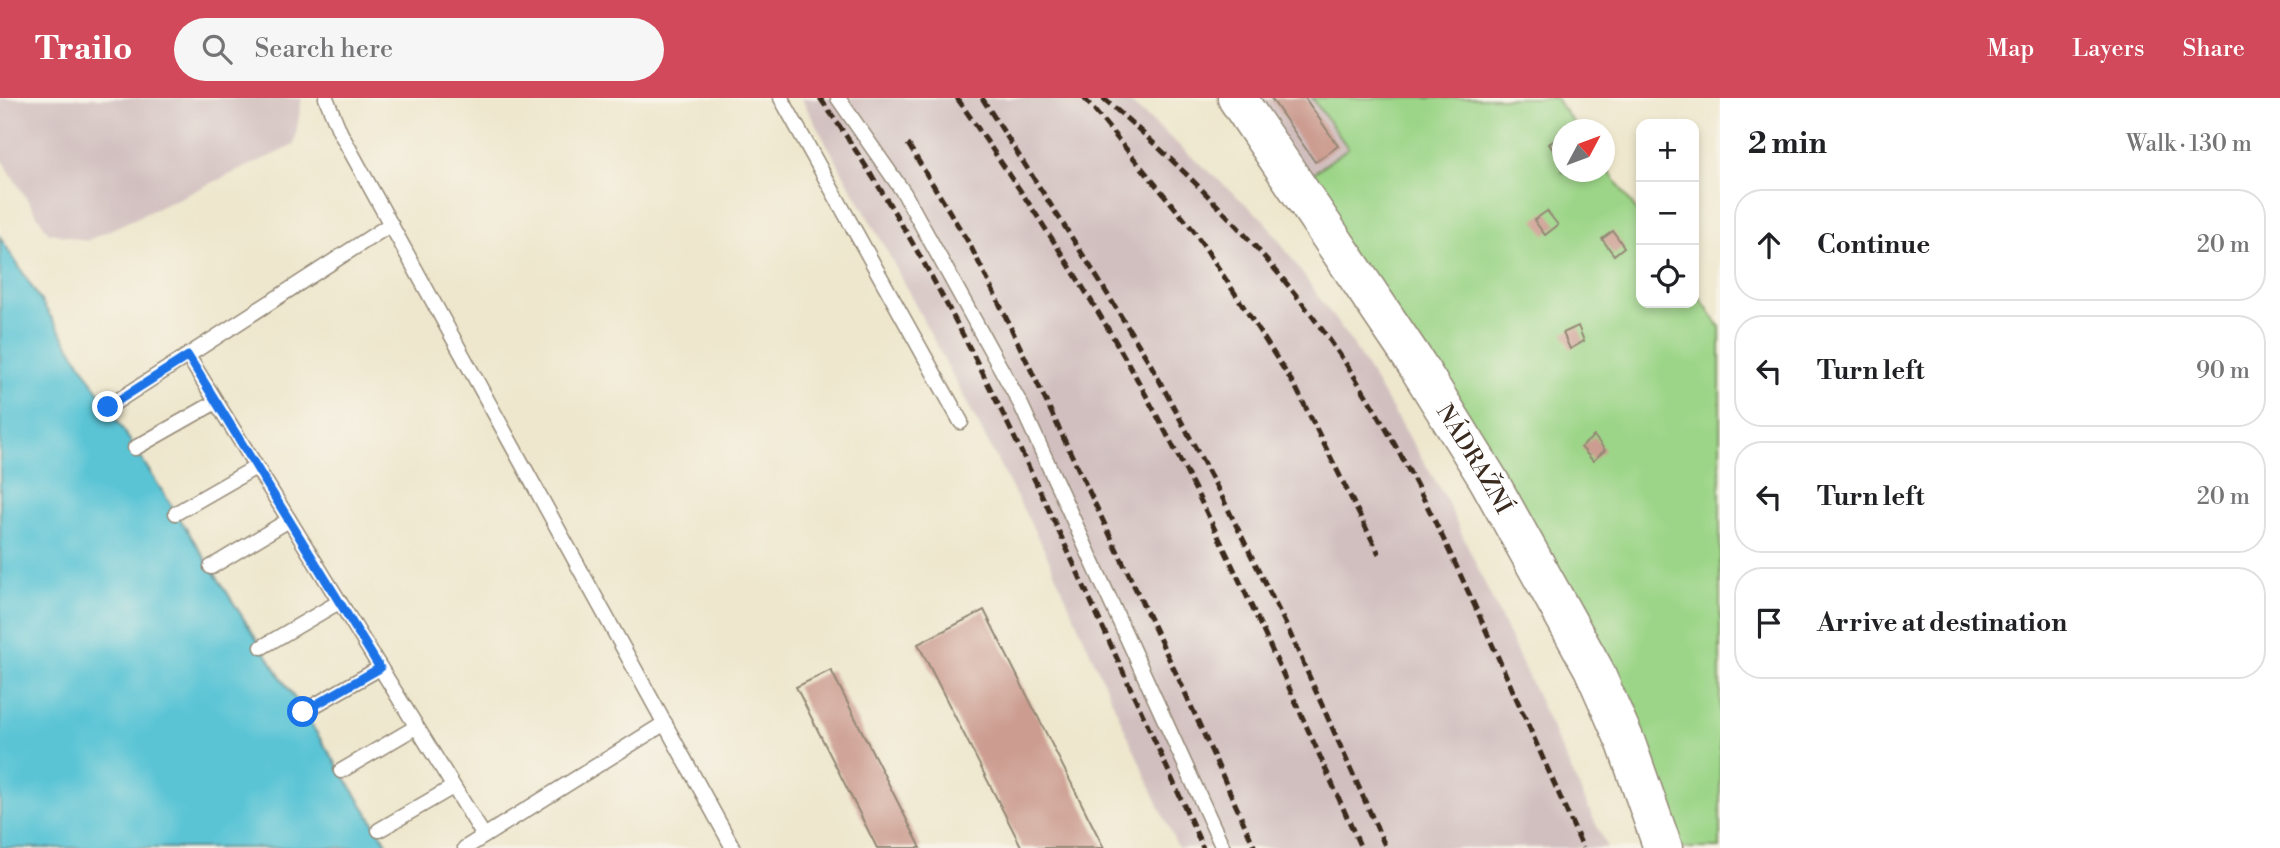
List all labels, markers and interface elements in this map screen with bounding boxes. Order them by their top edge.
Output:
search box [174,18,664,81]
text: Trailo [35,29,132,70]
icon: search [198,30,236,68]
text: Search here [254,33,393,65]
text: Map [1987,34,2034,64]
text: Layers [2072,34,2144,64]
text: Share [2182,34,2245,64]
north arrow [1552,119,1615,182]
map controls [1636,119,1699,308]
button: + [1636,119,1699,182]
text: 2 min [1748,125,1827,163]
text: Walk · 130 m [2126,130,2252,158]
button: − [1636,182,1699,245]
icon: ahead [1750,226,1788,264]
text: Continue [1817,229,1930,261]
text: 20 m [2197,231,2250,259]
button: locate [1636,245,1699,308]
icon: left [1750,352,1788,390]
text: Turn left [1817,355,1925,387]
text: 90 m [2196,357,2250,385]
route end [92,391,123,422]
street label: NÁDRAŽNÍ [1430,399,1519,519]
icon: left [1750,478,1788,516]
text: Turn left [1817,481,1925,513]
text: 20 m [2197,483,2250,511]
icon: arrive [1750,604,1788,642]
text: Arrive at destination [1817,607,2067,639]
route start [287,696,318,727]

